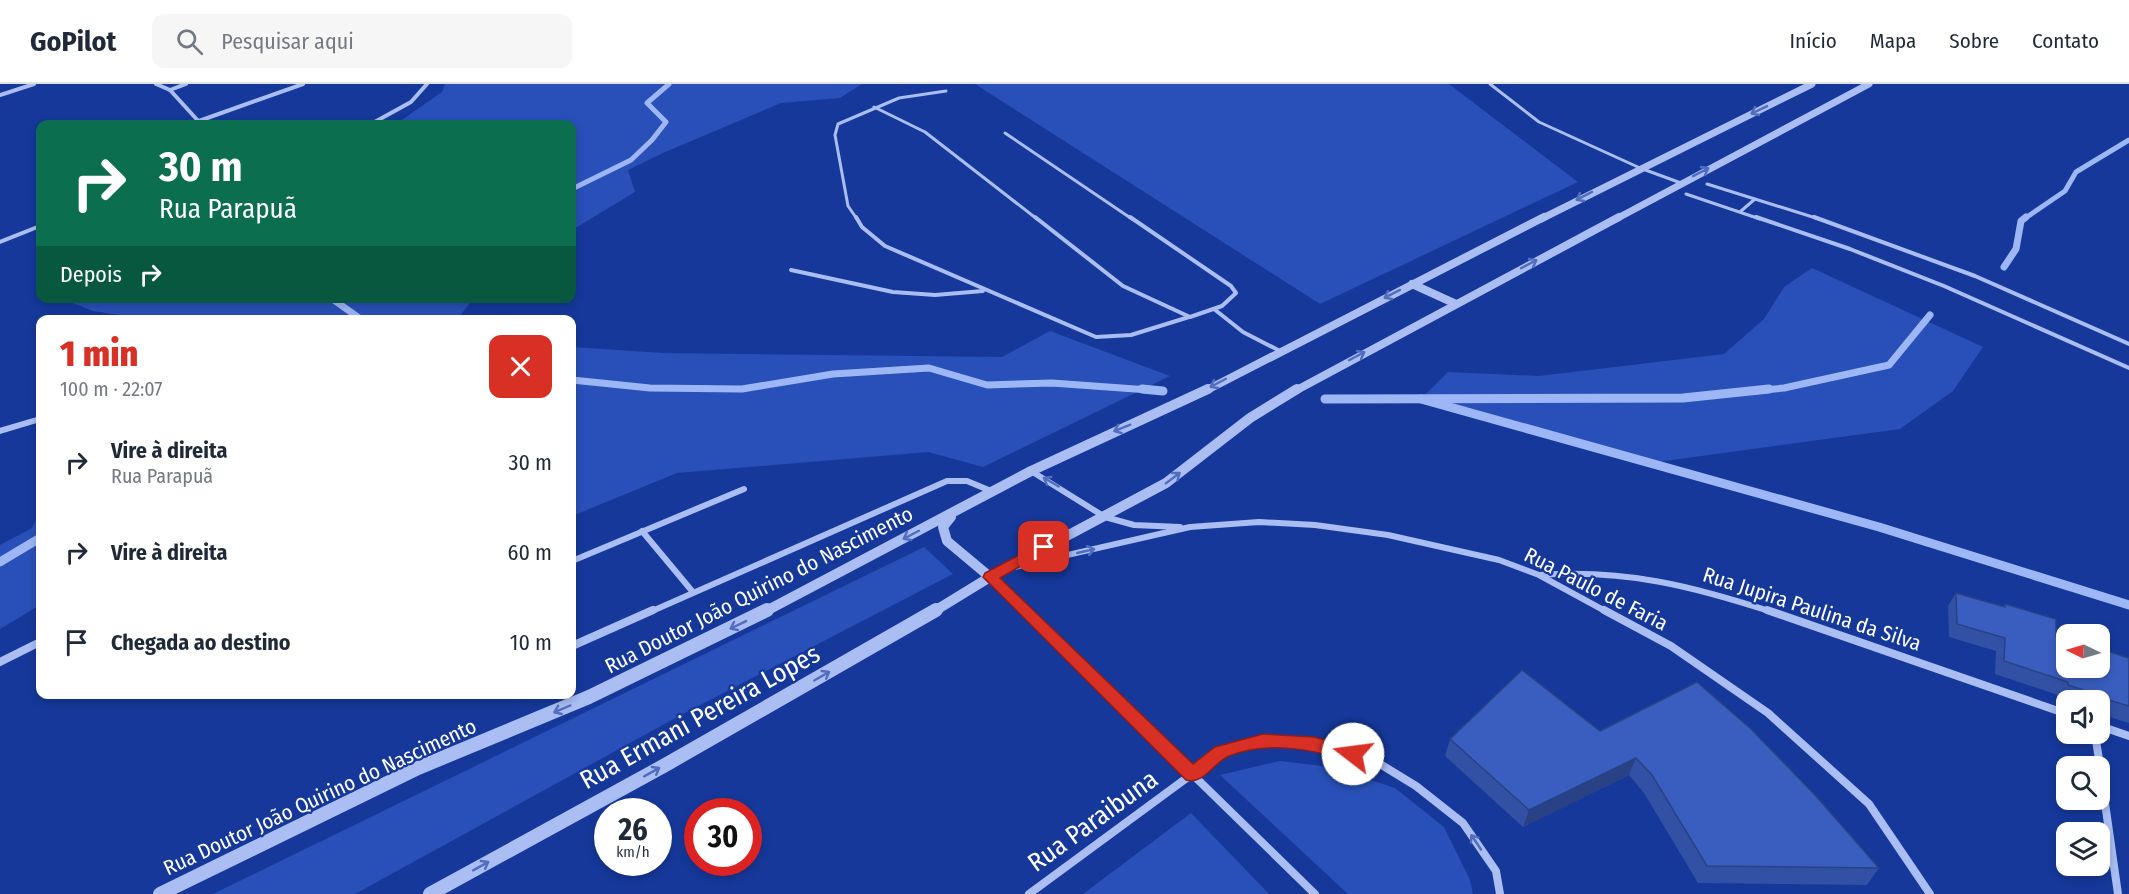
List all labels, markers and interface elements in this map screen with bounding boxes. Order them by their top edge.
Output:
search box [152,14,572,68]
text: GoPilot [30,25,116,58]
icon: search [173,25,206,58]
text: Pesquisar aqui [221,28,354,55]
text: Início [1790,28,1837,54]
text: Mapa [1870,28,1916,54]
text: Sobre [1949,28,1999,54]
text: Contato [2032,28,2099,54]
one-way arrow [1750,104,1768,116]
text: 30 m [159,142,243,192]
icon: right [60,144,138,222]
one-way arrow [1692,165,1710,177]
one-way arrow [1576,191,1594,203]
text: Rua Parapuã [159,193,297,225]
icon: right [134,258,167,291]
one-way arrow [1520,258,1538,269]
text: Depois [60,261,122,288]
one-way arrow [1383,289,1401,300]
text: 1 min [60,332,138,376]
button: close [489,335,552,398]
one-way arrow [1348,350,1366,361]
text: 100 m · 22:07 [60,377,162,401]
one-way arrow [1210,378,1228,390]
one-way arrow [1114,423,1132,434]
text: Vire à direita [111,437,227,464]
icon: right [60,446,93,479]
text: 30 m [509,449,552,476]
text: Rua Parapuã [111,464,213,488]
one-way arrow [1164,472,1180,484]
one-way arrow [1043,476,1060,488]
street label: Rua Doutor João Quirino do Nascimento [601,501,917,679]
pin [1018,521,1069,572]
one-way arrow [903,530,921,542]
icon: arrive [1027,530,1060,563]
icon: right [60,536,93,569]
text: Vire à direita [111,539,227,566]
text: 60 m [508,539,552,566]
street label: Rua Paulo de Faria [1520,542,1672,636]
one-way arrow [1076,545,1095,556]
street label: Rua Jupira Paulina da Silva [1700,561,1924,657]
one-way arrow [729,619,747,631]
north arrow [2056,624,2110,678]
map controls [2056,624,2110,876]
icon: arrive [60,626,93,659]
text: Chegada ao destino [111,629,291,656]
text: 10 m [510,629,552,656]
street label: Rua Ermani Pereira Lopes [575,638,825,796]
one-way arrow [813,670,830,682]
button: sound [2056,690,2110,744]
one-way arrow [553,704,572,715]
street label: Rua Doutor João Quirino do Nascimento [159,713,481,881]
position arrow [1321,722,1385,786]
button: search [2056,756,2110,810]
street label: Rua Paraibuna [1022,763,1164,879]
one-way arrow [643,766,661,777]
speed limit sign: 30 [684,798,762,876]
text: 26 [618,812,648,848]
button: layers [2056,822,2110,876]
one-way arrow [1470,834,1482,851]
text: km/h [616,843,650,861]
one-way arrow [472,860,490,871]

